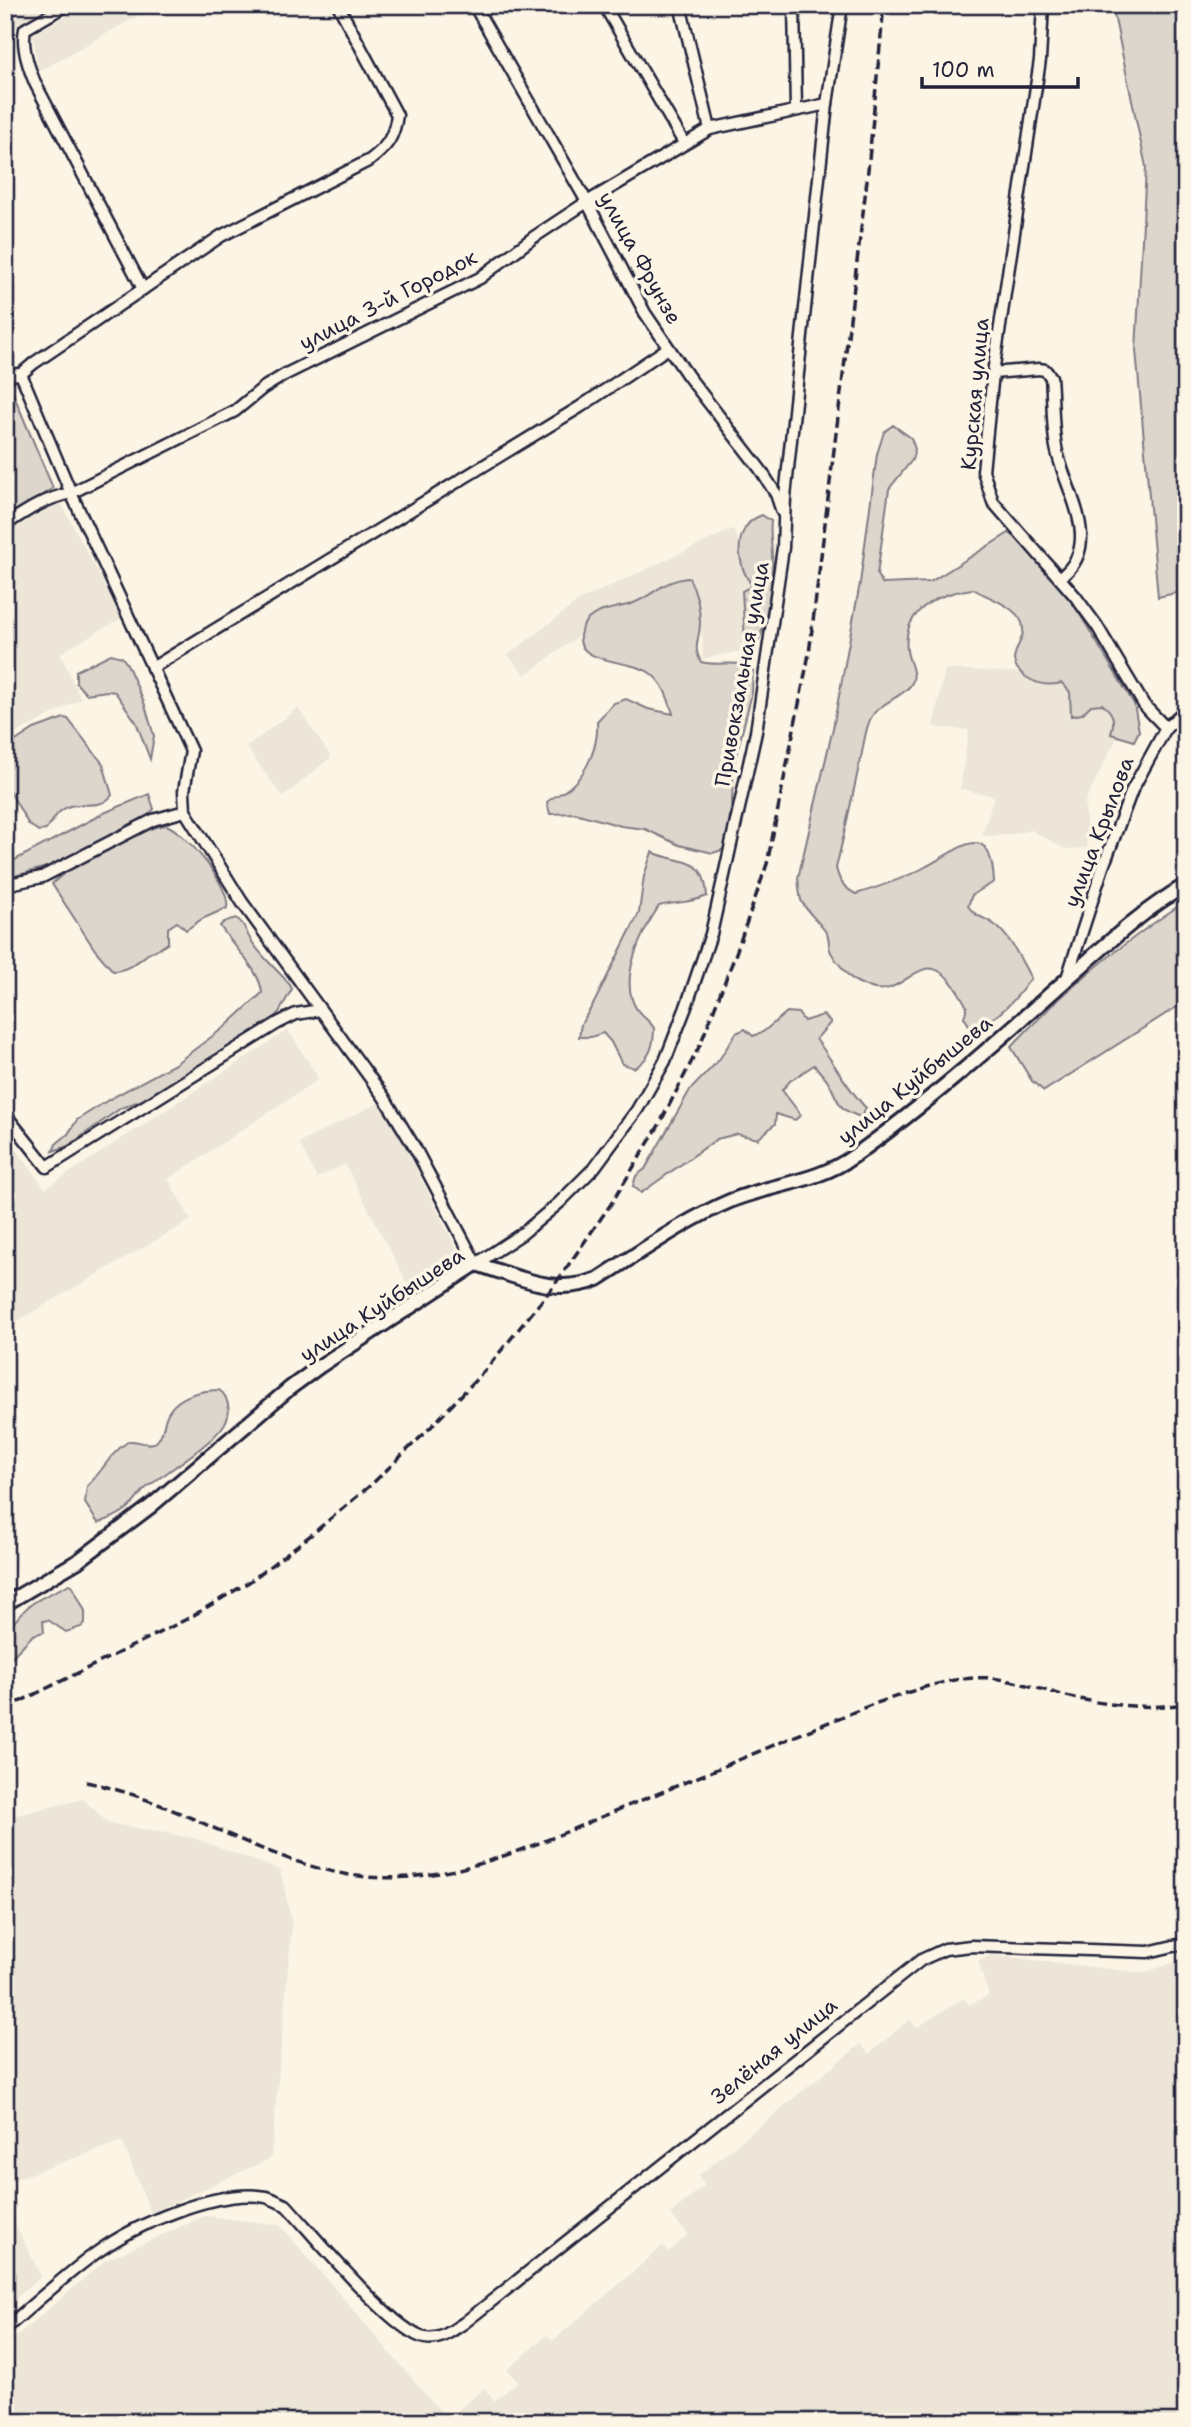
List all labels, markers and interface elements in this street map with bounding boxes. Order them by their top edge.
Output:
scale bar [922,46,1077,90]
text: 100 m [932,56,995,84]
street label: улица Фрунзе [592,187,688,329]
street label: улица 3-й Городок [294,243,482,357]
street label: Курская улица [954,317,996,471]
street label: Привокзальная улица [708,559,776,789]
street label: улица Крылова [1057,753,1141,911]
street label: улица Куйбышева [832,1009,998,1151]
street label: улица Куйбышева [294,1241,470,1369]
street label: Зелёная улица [705,1991,843,2111]

